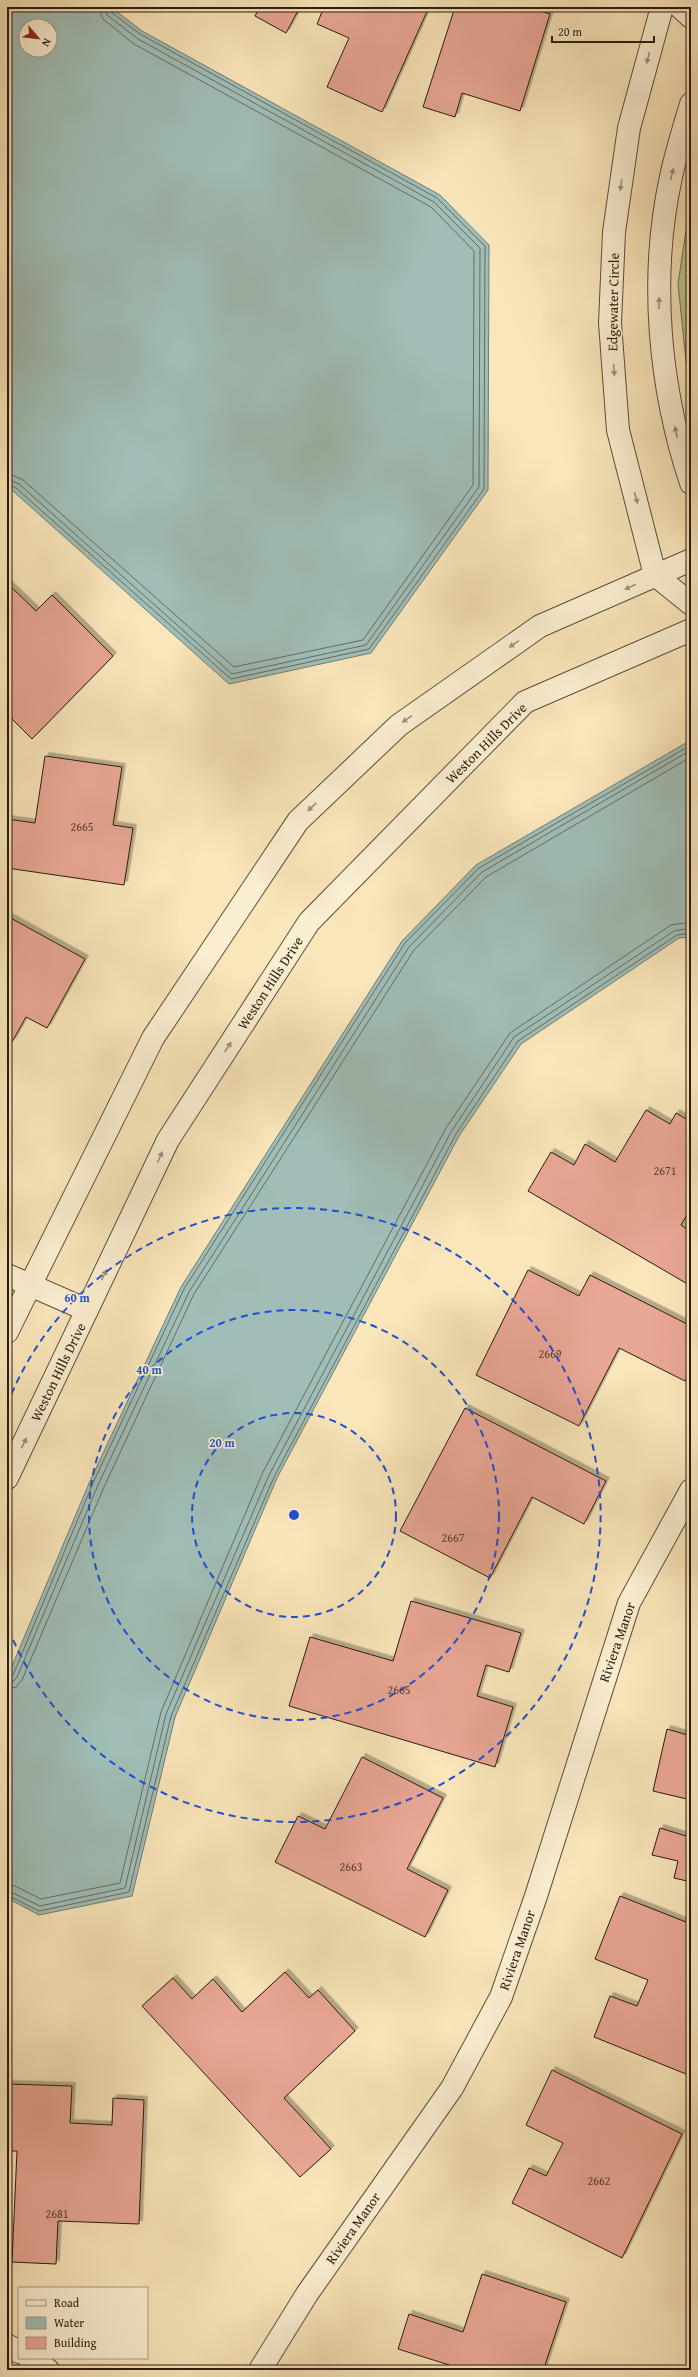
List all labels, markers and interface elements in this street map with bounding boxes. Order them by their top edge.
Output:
north arrow [18,18,58,58]
scale bar [552,18,654,44]
text: 20 m [558,23,582,40]
text: N [38,36,56,50]
one-way arrow [645,52,651,64]
one-way arrow [669,168,675,181]
one-way arrow [618,179,624,191]
street label: Edgewater Circle [602,252,624,351]
one-way arrow [656,297,663,309]
one-way arrow [610,364,617,376]
one-way arrow [673,426,679,438]
one-way arrow [633,492,639,504]
one-way arrow [623,584,635,590]
one-way arrow [508,640,519,648]
street label: Weston Hills Drive [441,698,531,788]
one-way arrow [402,715,413,723]
one-way arrow [307,802,317,812]
house number: 2665 [70,818,94,835]
street label: Weston Hills Drive [232,932,308,1034]
one-way arrow [224,1042,232,1052]
one-way arrow [157,1152,163,1163]
house number: 2671 [653,1162,677,1179]
one-way arrow [101,1269,107,1280]
text: 60 m [64,1289,90,1306]
street label: Weston Hills Drive [25,1319,91,1425]
house number: 2669 [538,1345,562,1362]
text: 40 m [136,1361,162,1378]
text: 20 m [209,1434,235,1451]
one-way arrow [21,1437,27,1448]
centre of rings [287,1508,301,1522]
house number: 2667 [441,1529,465,1546]
street label: Riviera Manor [594,1599,640,1685]
house number: 2665 [387,1681,411,1698]
house number: 2663 [339,1858,363,1875]
street label: Riviera Manor [494,1907,540,1993]
house number: 2662 [587,2172,611,2189]
street label: Riviera Manor [321,2188,385,2268]
house number: 2681 [45,2205,69,2222]
legend [18,2287,148,2359]
text: Road [54,2294,80,2311]
text: Water [54,2314,84,2331]
text: Building [54,2334,97,2351]

